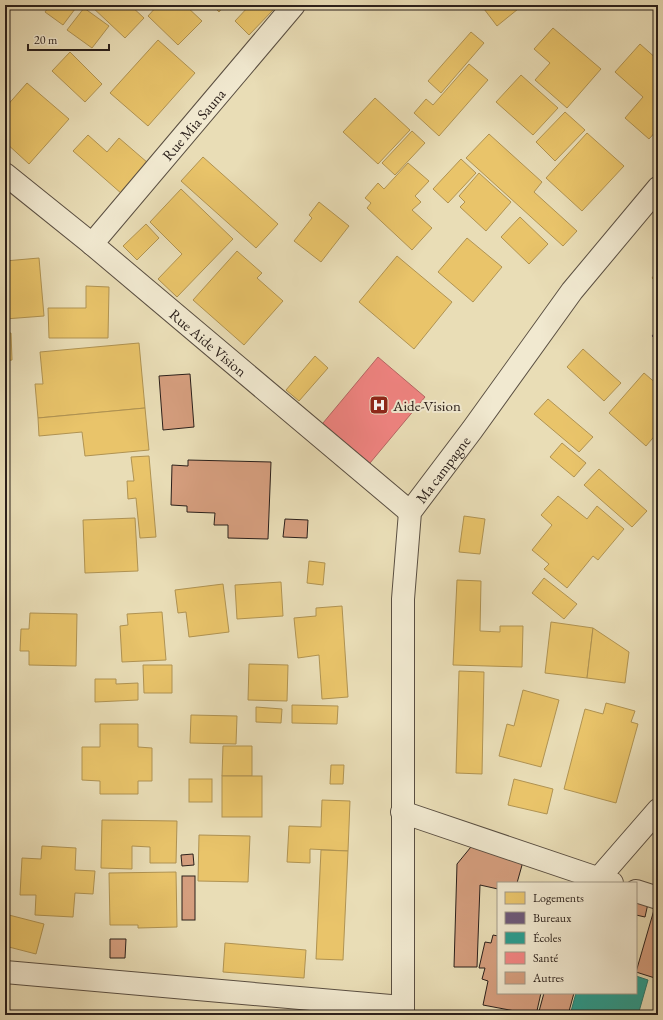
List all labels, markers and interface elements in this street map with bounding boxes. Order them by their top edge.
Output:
scale bar [28,26,109,52]
text: 20 m [34,32,58,48]
street label: Rue Mia Sauna [158,84,229,164]
street label: Rue Aide Vision [166,304,251,380]
hospital icon: Aide-Vision [368,394,390,416]
place label: Aide-Vision [392,396,461,415]
street label: Ma campagne [411,432,474,507]
legend [497,882,637,994]
text: Logements [533,890,584,906]
text: Bureaux [533,910,572,926]
text: Écoles [533,930,561,946]
text: Santé [533,950,558,966]
text: Autres [532,970,564,986]

